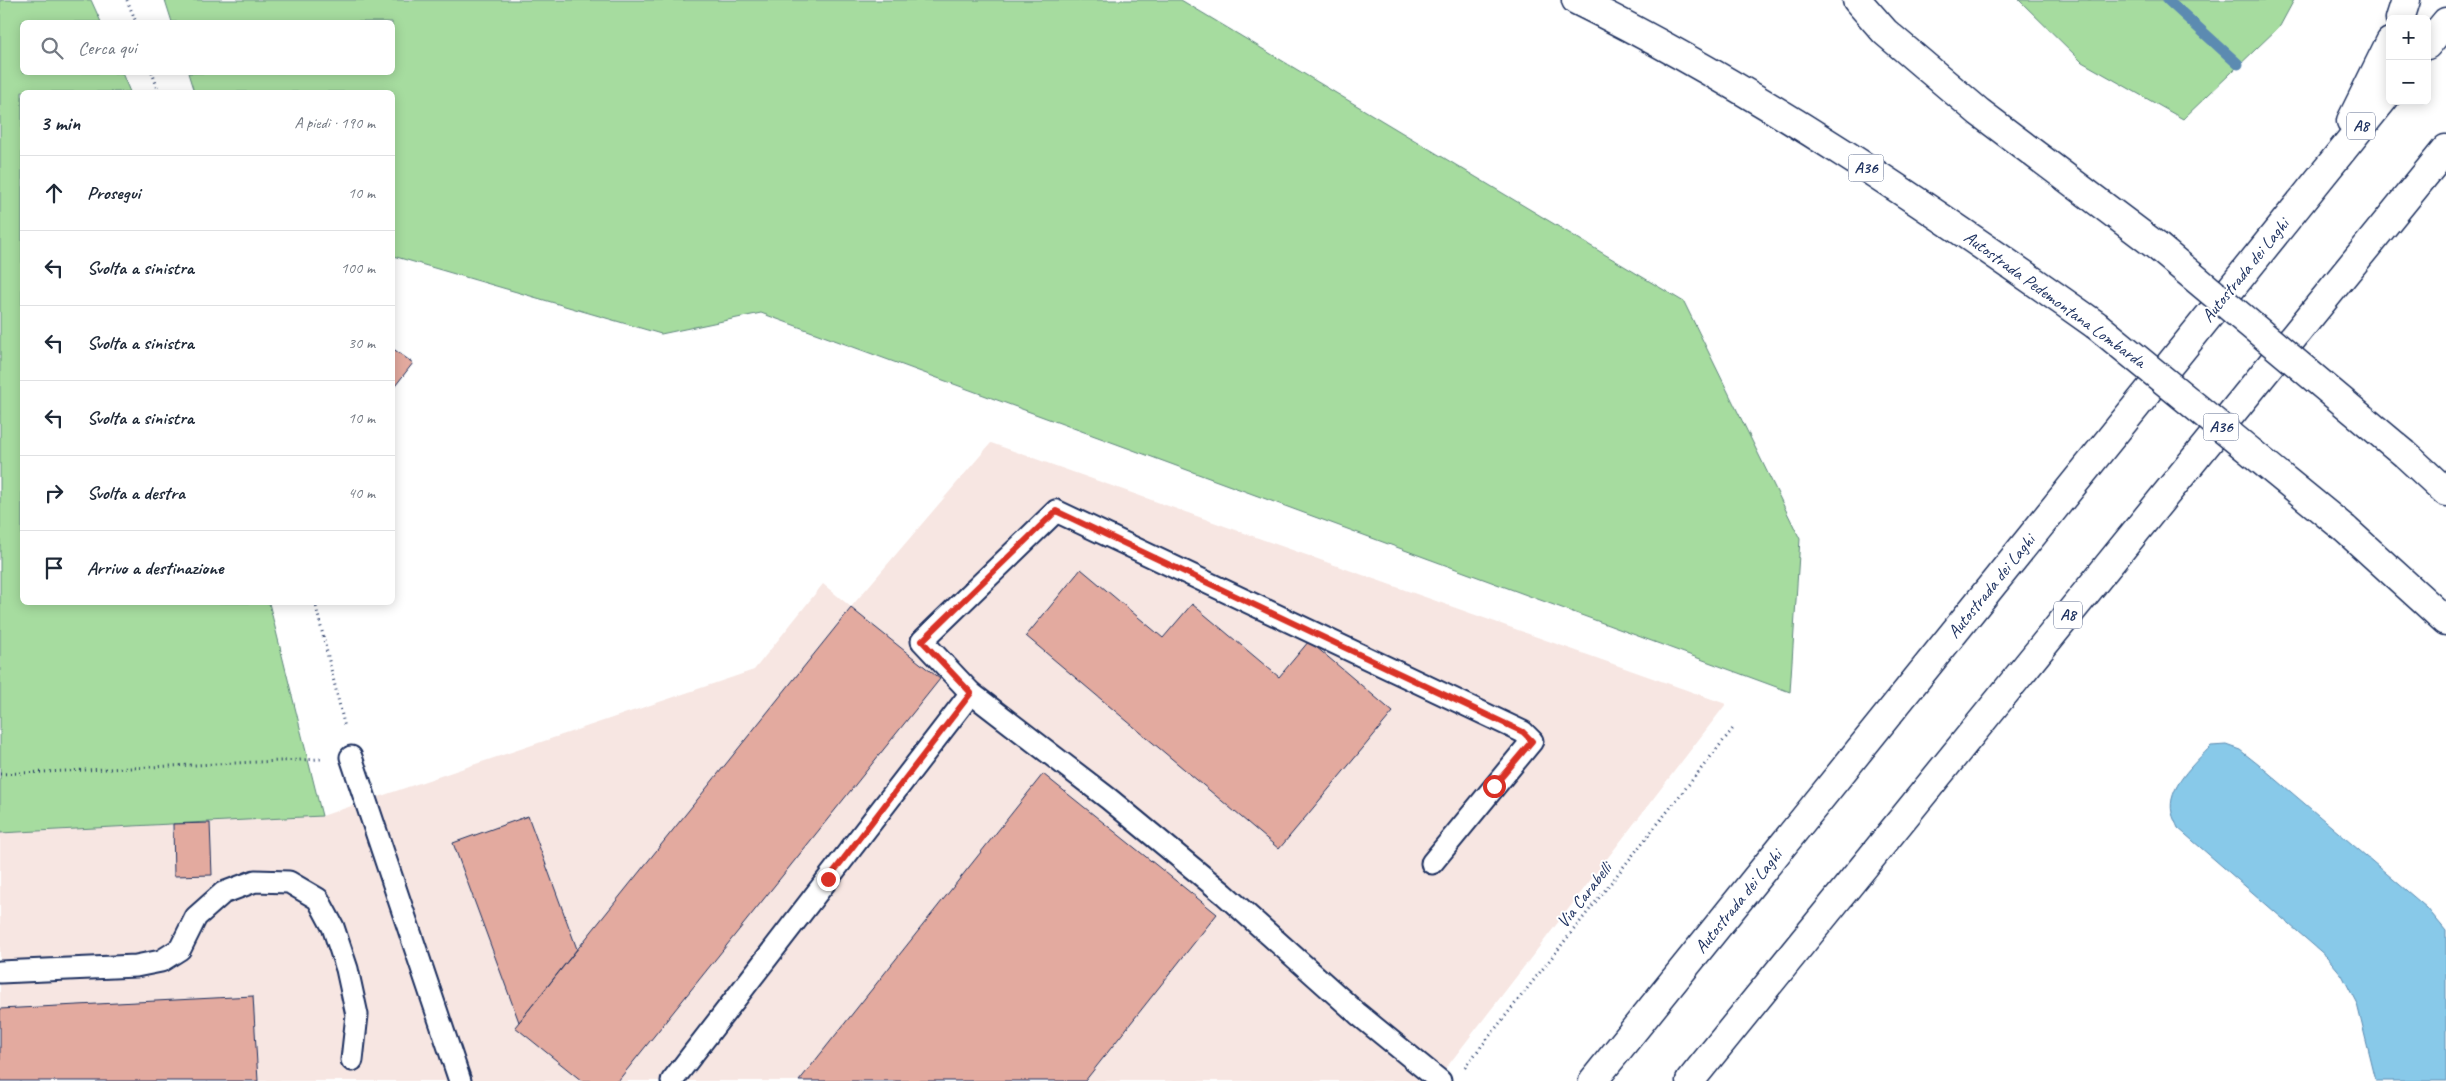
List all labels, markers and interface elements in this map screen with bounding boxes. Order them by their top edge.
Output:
map controls [2386,15,2431,105]
button: + [2386,15,2431,60]
search box [20,20,395,75]
icon: search [38,34,66,62]
text: Cerca qui [78,36,137,60]
button: − [2386,60,2431,105]
text: 3 min [40,110,80,136]
road number: A8 [2347,112,2375,140]
text: A piedi · 190 m [294,113,375,133]
road number: A36 [1848,154,1884,182]
icon: ahead [40,179,68,207]
text: Prosegui [87,181,140,205]
text: 10 m [348,183,375,203]
street label: Autostrada dei Laghi [2196,212,2295,326]
street label: Autostrada Pedemontana Lombarda [1960,226,2151,373]
icon: left [40,254,68,282]
text: Svolta a sinistra [87,256,194,280]
text: 100 m [341,258,375,278]
icon: left [40,329,68,357]
text: Svolta a sinistra [87,331,194,355]
text: 30 m [348,333,375,353]
icon: left [40,404,68,432]
text: Svolta a sinistra [87,406,194,430]
text: 10 m [348,408,375,428]
road number: A36 [2204,414,2238,441]
icon: right [40,479,68,507]
text: Svolta a destra [87,481,185,505]
text: 40 m [348,483,375,503]
street label: Autostrada dei Laghi [1942,528,2041,642]
icon: arrive [40,554,68,582]
text: Arrivo a destinazione [87,556,223,580]
road number: A8 [2054,602,2082,628]
route start [1483,775,1506,798]
street label: Autostrada dei Laghi [1689,843,1788,957]
street label: Via Carabelli [1552,856,1618,932]
route end [817,868,840,891]

